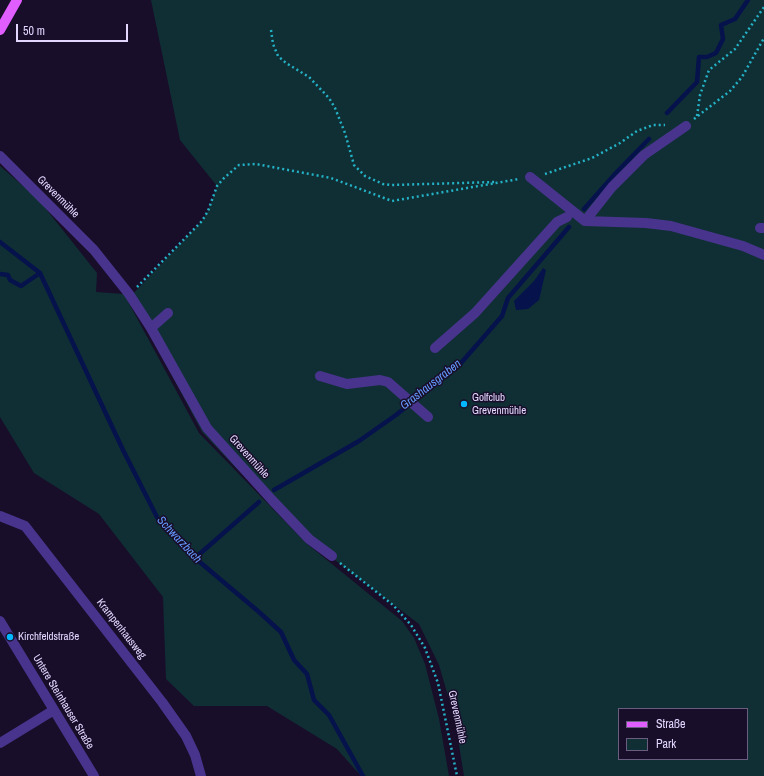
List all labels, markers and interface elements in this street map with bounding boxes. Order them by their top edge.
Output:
scale bar [18,16,130,42]
text: 50 m [23,23,45,39]
street label: Grevenmühle [34,173,82,221]
water label: Grashausgraben [398,357,464,413]
place label: Golfclub Grevenmühle [472,391,526,417]
marker: Golfclub Grevenmühle [459,399,469,409]
street label: Grevenmühle [226,432,272,482]
water label: Schwarzbach [154,513,204,567]
street label: Krampenhausweg [93,596,149,662]
place label: Kirchfeldstraße [18,630,79,644]
marker: Kirchfeldstraße [5,632,15,642]
street label: Untere Steinhauser Straße [30,652,96,752]
street label: Grevenmühle [445,689,469,745]
legend [618,708,748,760]
text: Straße [656,716,686,732]
text: Park [656,736,676,752]

